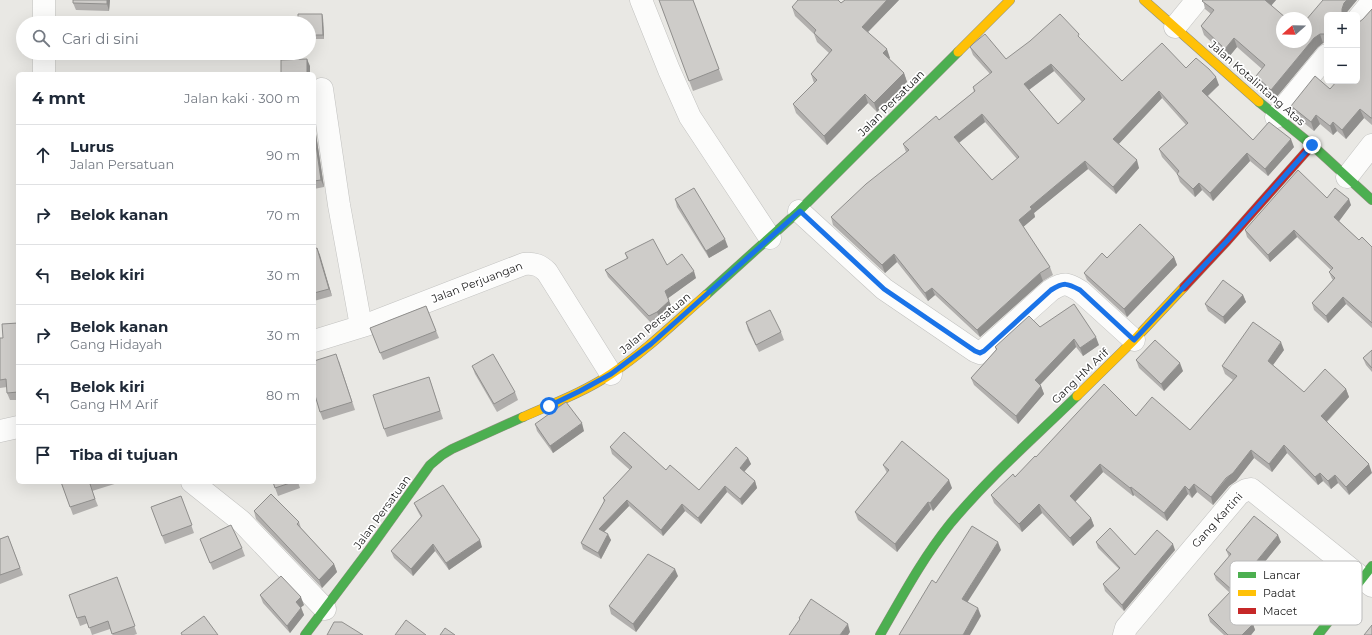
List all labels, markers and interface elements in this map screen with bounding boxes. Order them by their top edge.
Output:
north arrow [1276,12,1312,48]
map controls [1324,12,1360,84]
button: + [1324,12,1360,48]
search box [16,16,316,60]
icon: search [30,27,52,49]
text: Cari di sini [62,29,139,48]
street label: Jalan Kotalintang Atas [1205,37,1308,129]
button: − [1324,48,1360,84]
street label: Jalan Persatuan [854,67,927,140]
text: 4 mnt [32,88,86,108]
text: Jalan kaki · 300 m [184,90,300,106]
route end [1303,136,1321,154]
text: Lurus [70,137,114,156]
icon: ahead [32,144,54,166]
text: 90 m [266,147,300,163]
text: Jalan Persatuan [70,156,174,172]
icon: right [32,204,54,226]
text: Belok kanan [70,205,168,224]
text: 70 m [267,207,300,223]
street label: Jalan Perjuangan [429,258,524,306]
icon: left [32,264,54,286]
text: Belok kiri [70,265,145,284]
text: 30 m [267,267,300,283]
street label: Jalan Persatuan [616,289,693,357]
text: Belok kanan [70,317,168,336]
icon: right [32,324,54,346]
text: 30 m [267,327,300,343]
text: Gang Hidayah [70,336,162,352]
street label: Gang HM Arif [1048,344,1112,407]
text: Belok kiri [70,377,145,396]
icon: left [32,384,54,406]
text: 80 m [266,387,300,403]
text: Gang HM Arif [70,396,158,412]
route start [540,397,558,415]
icon: arrive [32,444,54,466]
text: Tiba di tujuan [70,445,178,464]
street label: Jalan Persatuan [350,472,414,553]
street label: Gang Kartini [1189,490,1245,550]
legend [1230,561,1362,625]
text: Lancar [1263,568,1301,582]
text: Padat [1263,586,1296,600]
text: Macet [1263,604,1298,618]

